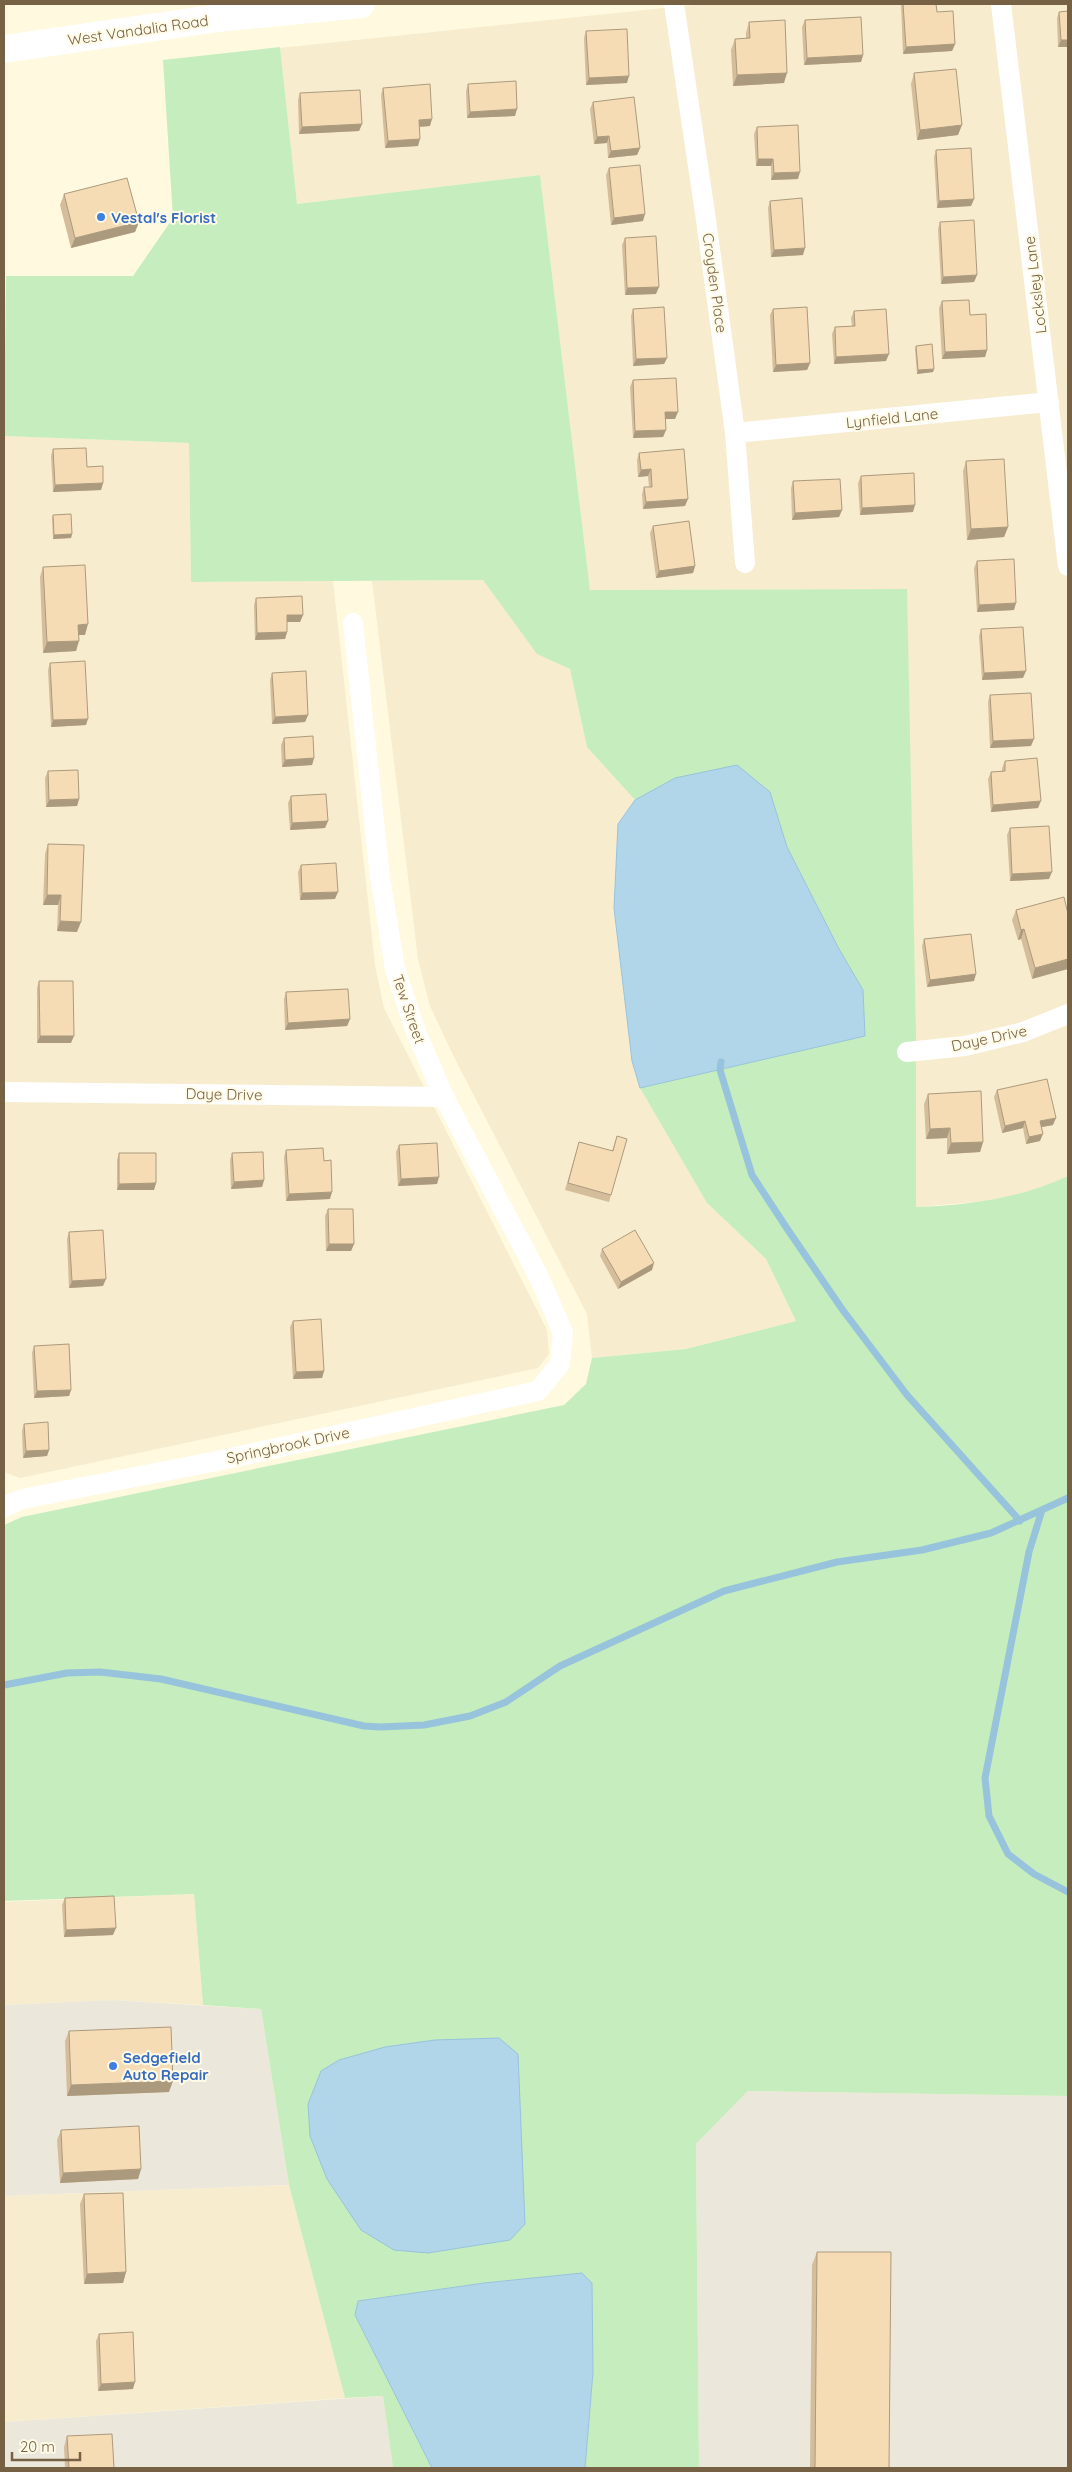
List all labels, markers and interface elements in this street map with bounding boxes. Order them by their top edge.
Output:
street label: West Vandalia Road [66,11,210,49]
place label: Vestal's Florist [111,208,216,227]
marker: Vestal's Florist [95,211,107,223]
street label: Croyden Place [699,232,731,334]
street label: Locksley Lane [1020,235,1050,335]
street label: Lynfield Lane [845,404,939,432]
street label: Tew Street [388,972,430,1046]
street label: Daye Drive [949,1021,1029,1055]
street label: Daye Drive [185,1084,263,1104]
street label: Springbrook Drive [225,1423,351,1467]
place label: Sedgefield Auto Repair [123,2048,209,2084]
marker: Sedgefield Auto Repair [107,2060,119,2072]
scale bar [12,2430,80,2462]
text: 20 m [20,2437,55,2456]

